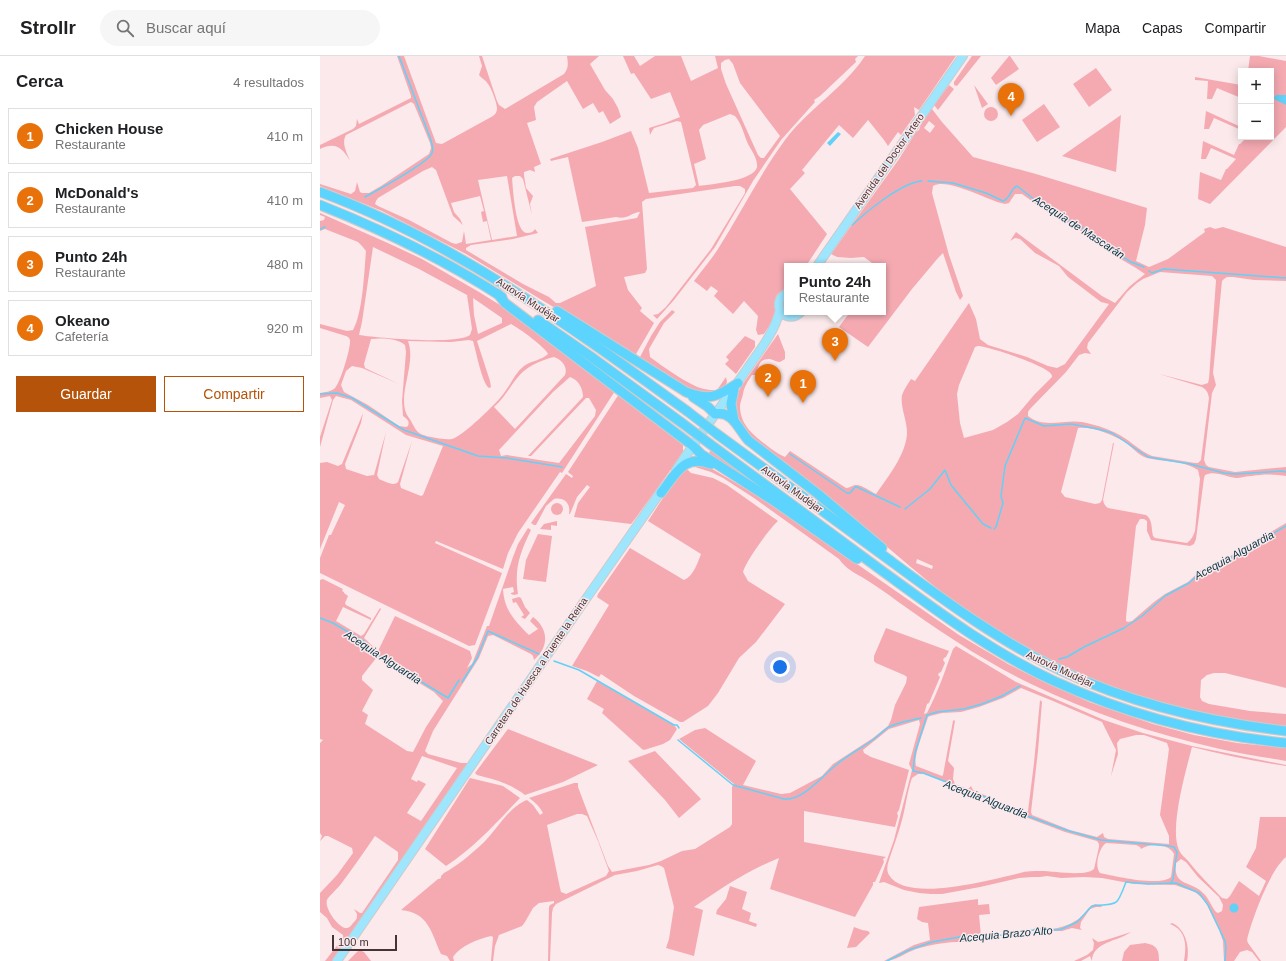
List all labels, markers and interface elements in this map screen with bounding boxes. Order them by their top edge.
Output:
search box [100,10,380,46]
text: Strollr [20,17,76,38]
icon: search [114,17,136,39]
text: Buscar aquí [146,19,226,36]
text: Mapa [1085,20,1120,36]
text: Capas [1142,20,1183,36]
text: Compartir [1205,20,1266,36]
map controls [1238,68,1274,140]
button: + [1238,68,1274,104]
text: Cerca [16,72,63,91]
text: 4 resultados [233,75,304,90]
pin: 4 [998,83,1024,116]
button: − [1238,104,1274,140]
street label: Avenida del Doctor Artero [852,111,926,211]
text: Chicken House [55,120,163,137]
text: 1 [26,129,34,144]
text: 410 m [267,129,303,144]
text: Restaurante [55,137,126,152]
text: McDonald's [55,184,139,201]
water label: Acequia de Mascarán [1030,192,1127,261]
text: 2 [26,193,34,208]
text: 410 m [267,193,303,208]
text: Restaurante [55,201,126,216]
text: Punto 24h [55,248,128,265]
text: 3 [26,257,34,272]
text: 480 m [267,257,303,272]
popup [784,263,886,315]
text: Restaurante [55,265,126,280]
text: Punto 24h [799,273,871,290]
street label: Autovía Mudéjar [494,276,562,325]
text: Restaurante [799,290,870,305]
text: Okeano [55,312,110,329]
text: 4 [26,321,34,336]
text: 920 m [267,321,303,336]
pin: 3 [822,328,848,361]
text: Cafetería [55,329,108,344]
pin: 2 [755,364,781,397]
pin: 1 [790,370,816,403]
button: Guardar [16,376,156,412]
button: Compartir [164,376,304,412]
street label: Autovía Mudéjar [759,463,825,515]
water label: Acequia Alguardia [1191,528,1276,582]
street label: Carretera de Huesca a Puente la Reina [482,595,590,747]
water label: Acequia Alguardia [342,627,424,686]
street label: Autovía Mudéjar [1025,649,1096,690]
your location [770,657,790,677]
water label: Acequia Alguardia [941,777,1030,821]
water label: Acequia Brazo Alto [958,924,1053,944]
scale bar [332,933,397,952]
text: 100 m [338,936,369,948]

